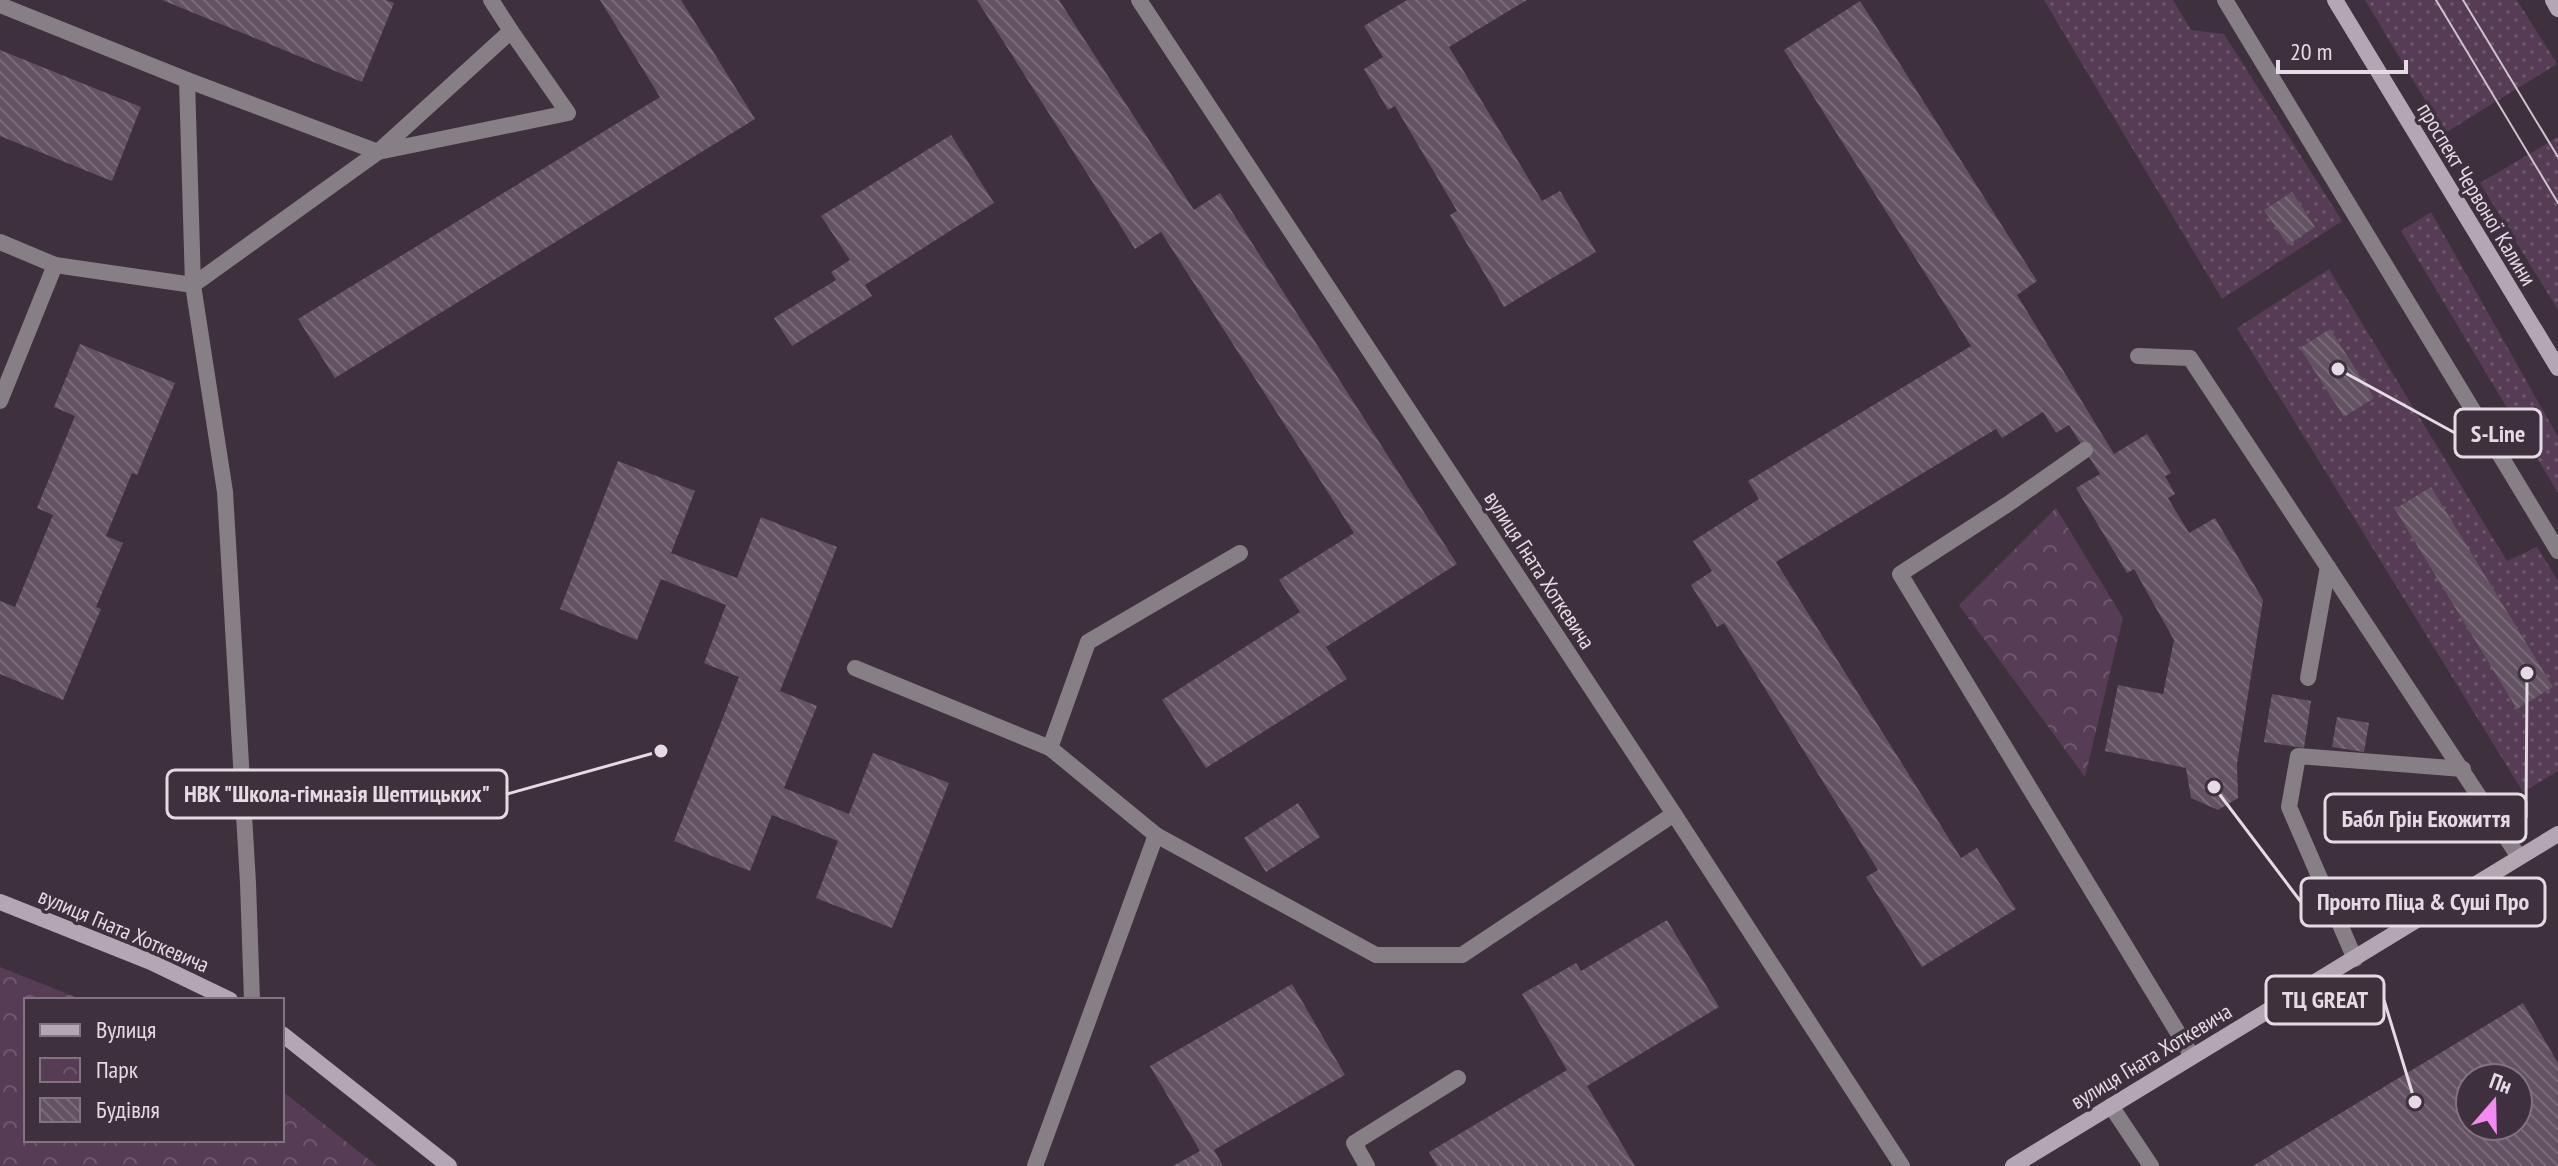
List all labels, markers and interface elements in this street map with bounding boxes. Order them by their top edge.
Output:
scale bar [2278,24,2406,74]
text: 20 m [2290,36,2332,67]
street label: проспект Червоної Калини [2411,97,2543,291]
callout: S-Line [2455,409,2541,457]
text: S-Line [2471,418,2525,449]
street label: вулиця Гната Хоткевича [1479,486,1601,654]
callout: НВК "Школа-гімназія Шептицьких" [167,770,507,818]
text: НВК "Школа-гімназія Шептицьких" [184,778,490,809]
callout: Бабл Грін Eкожиття [2325,794,2526,842]
text: Бабл Грін Eкожиття [2342,803,2510,834]
callout: Пронто Піца & Суші Про [2301,878,2545,926]
street label: вулиця Гната Хоткевича [34,881,214,979]
text: Пронто Піца & Суші Про [2317,886,2529,917]
callout: ТЦ GREAT [2266,976,2384,1024]
text: ТЦ GREAT [2282,984,2369,1015]
street label: вулиця Гната Хоткевича [2065,997,2237,1115]
legend [24,998,284,1142]
text: Вулиця [96,1014,156,1045]
text: Парк [96,1054,139,1085]
north arrow [2454,1062,2534,1142]
text: Пн [2486,1066,2516,1100]
text: Будівля [96,1094,160,1125]

